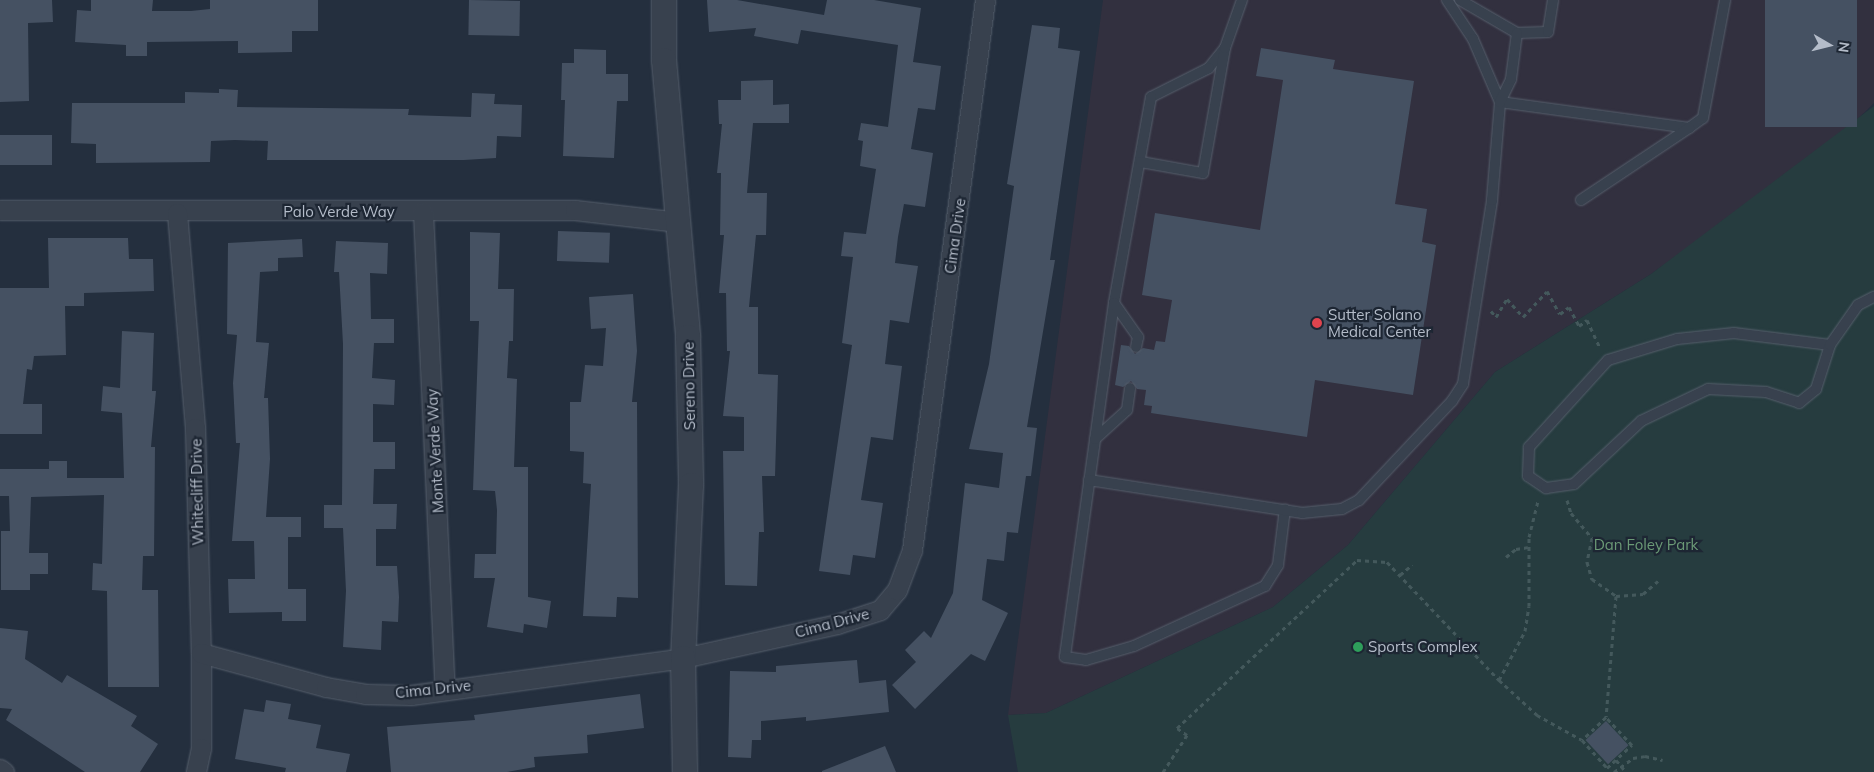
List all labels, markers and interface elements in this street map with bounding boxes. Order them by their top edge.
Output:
north arrow [1804,20,1854,70]
text: N [1834,41,1854,54]
street label: Cima Drive [941,197,969,275]
street label: Palo Verde Way [283,203,395,221]
place label: Sutter Solano Medical Center [1328,305,1431,340]
marker: Sutter Solano Medical Center [1310,316,1324,330]
street label: Sereno Drive [679,342,699,430]
street label: Monte Verde Way [423,388,447,514]
street label: Whitecliff Drive [187,438,207,546]
park label: Dan Foley Park [1594,536,1698,554]
street label: Cima Drive [793,604,871,642]
place label: Sports Complex [1368,638,1478,656]
marker: Sports Complex [1352,641,1364,653]
street label: Cima Drive [394,676,472,702]

